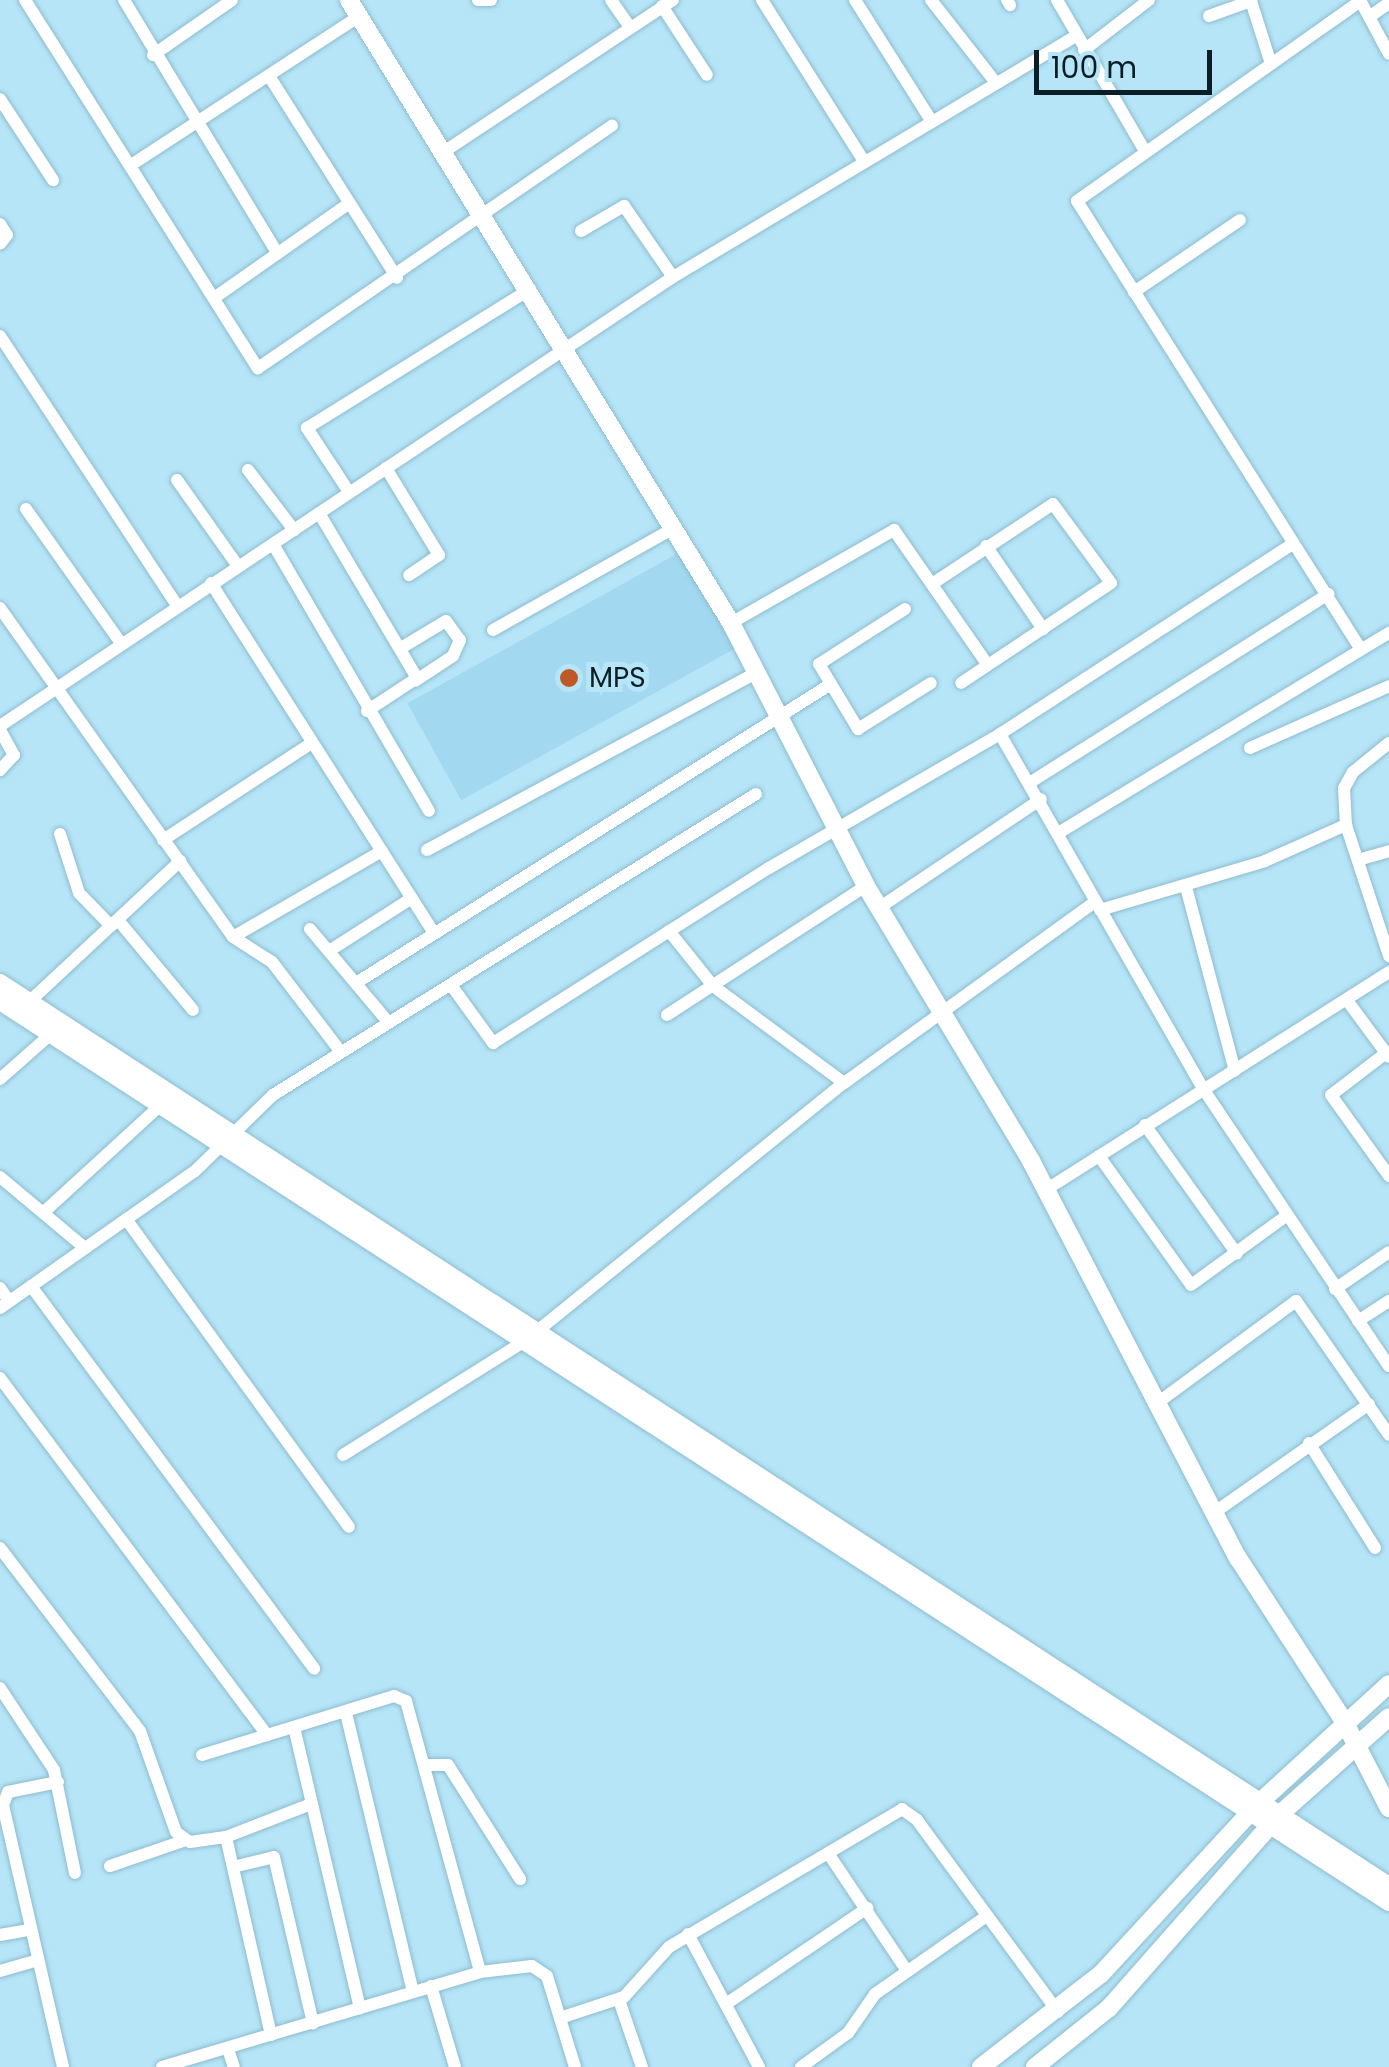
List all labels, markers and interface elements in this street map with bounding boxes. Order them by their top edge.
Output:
scale bar [1039,30,1216,92]
text: 100 m [1051,46,1137,89]
place label: MPS [589,661,646,695]
marker: MPS [558,667,580,689]

